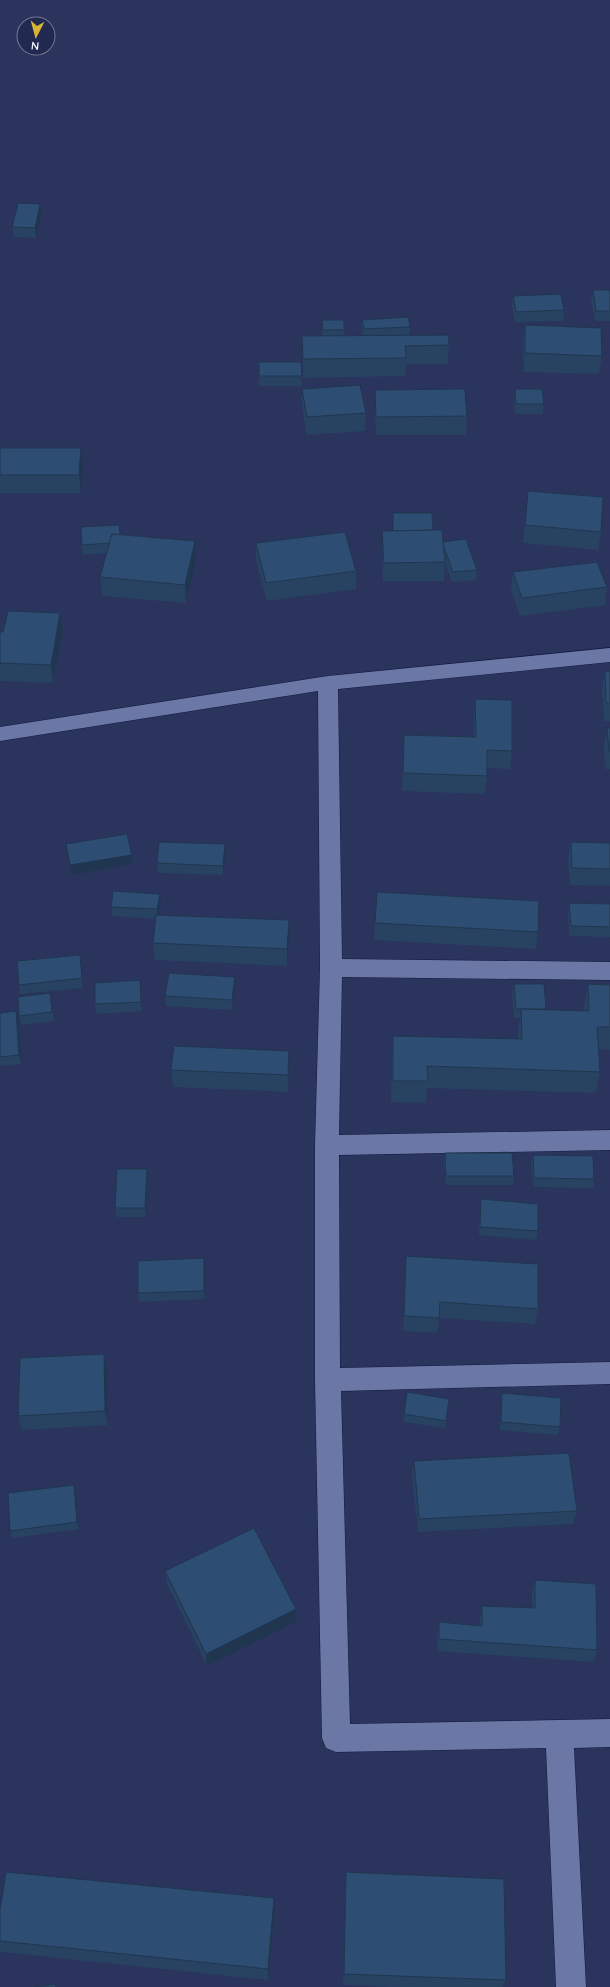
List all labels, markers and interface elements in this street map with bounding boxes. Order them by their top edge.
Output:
north arrow [16,16,56,56]
text: N [30,39,40,53]

